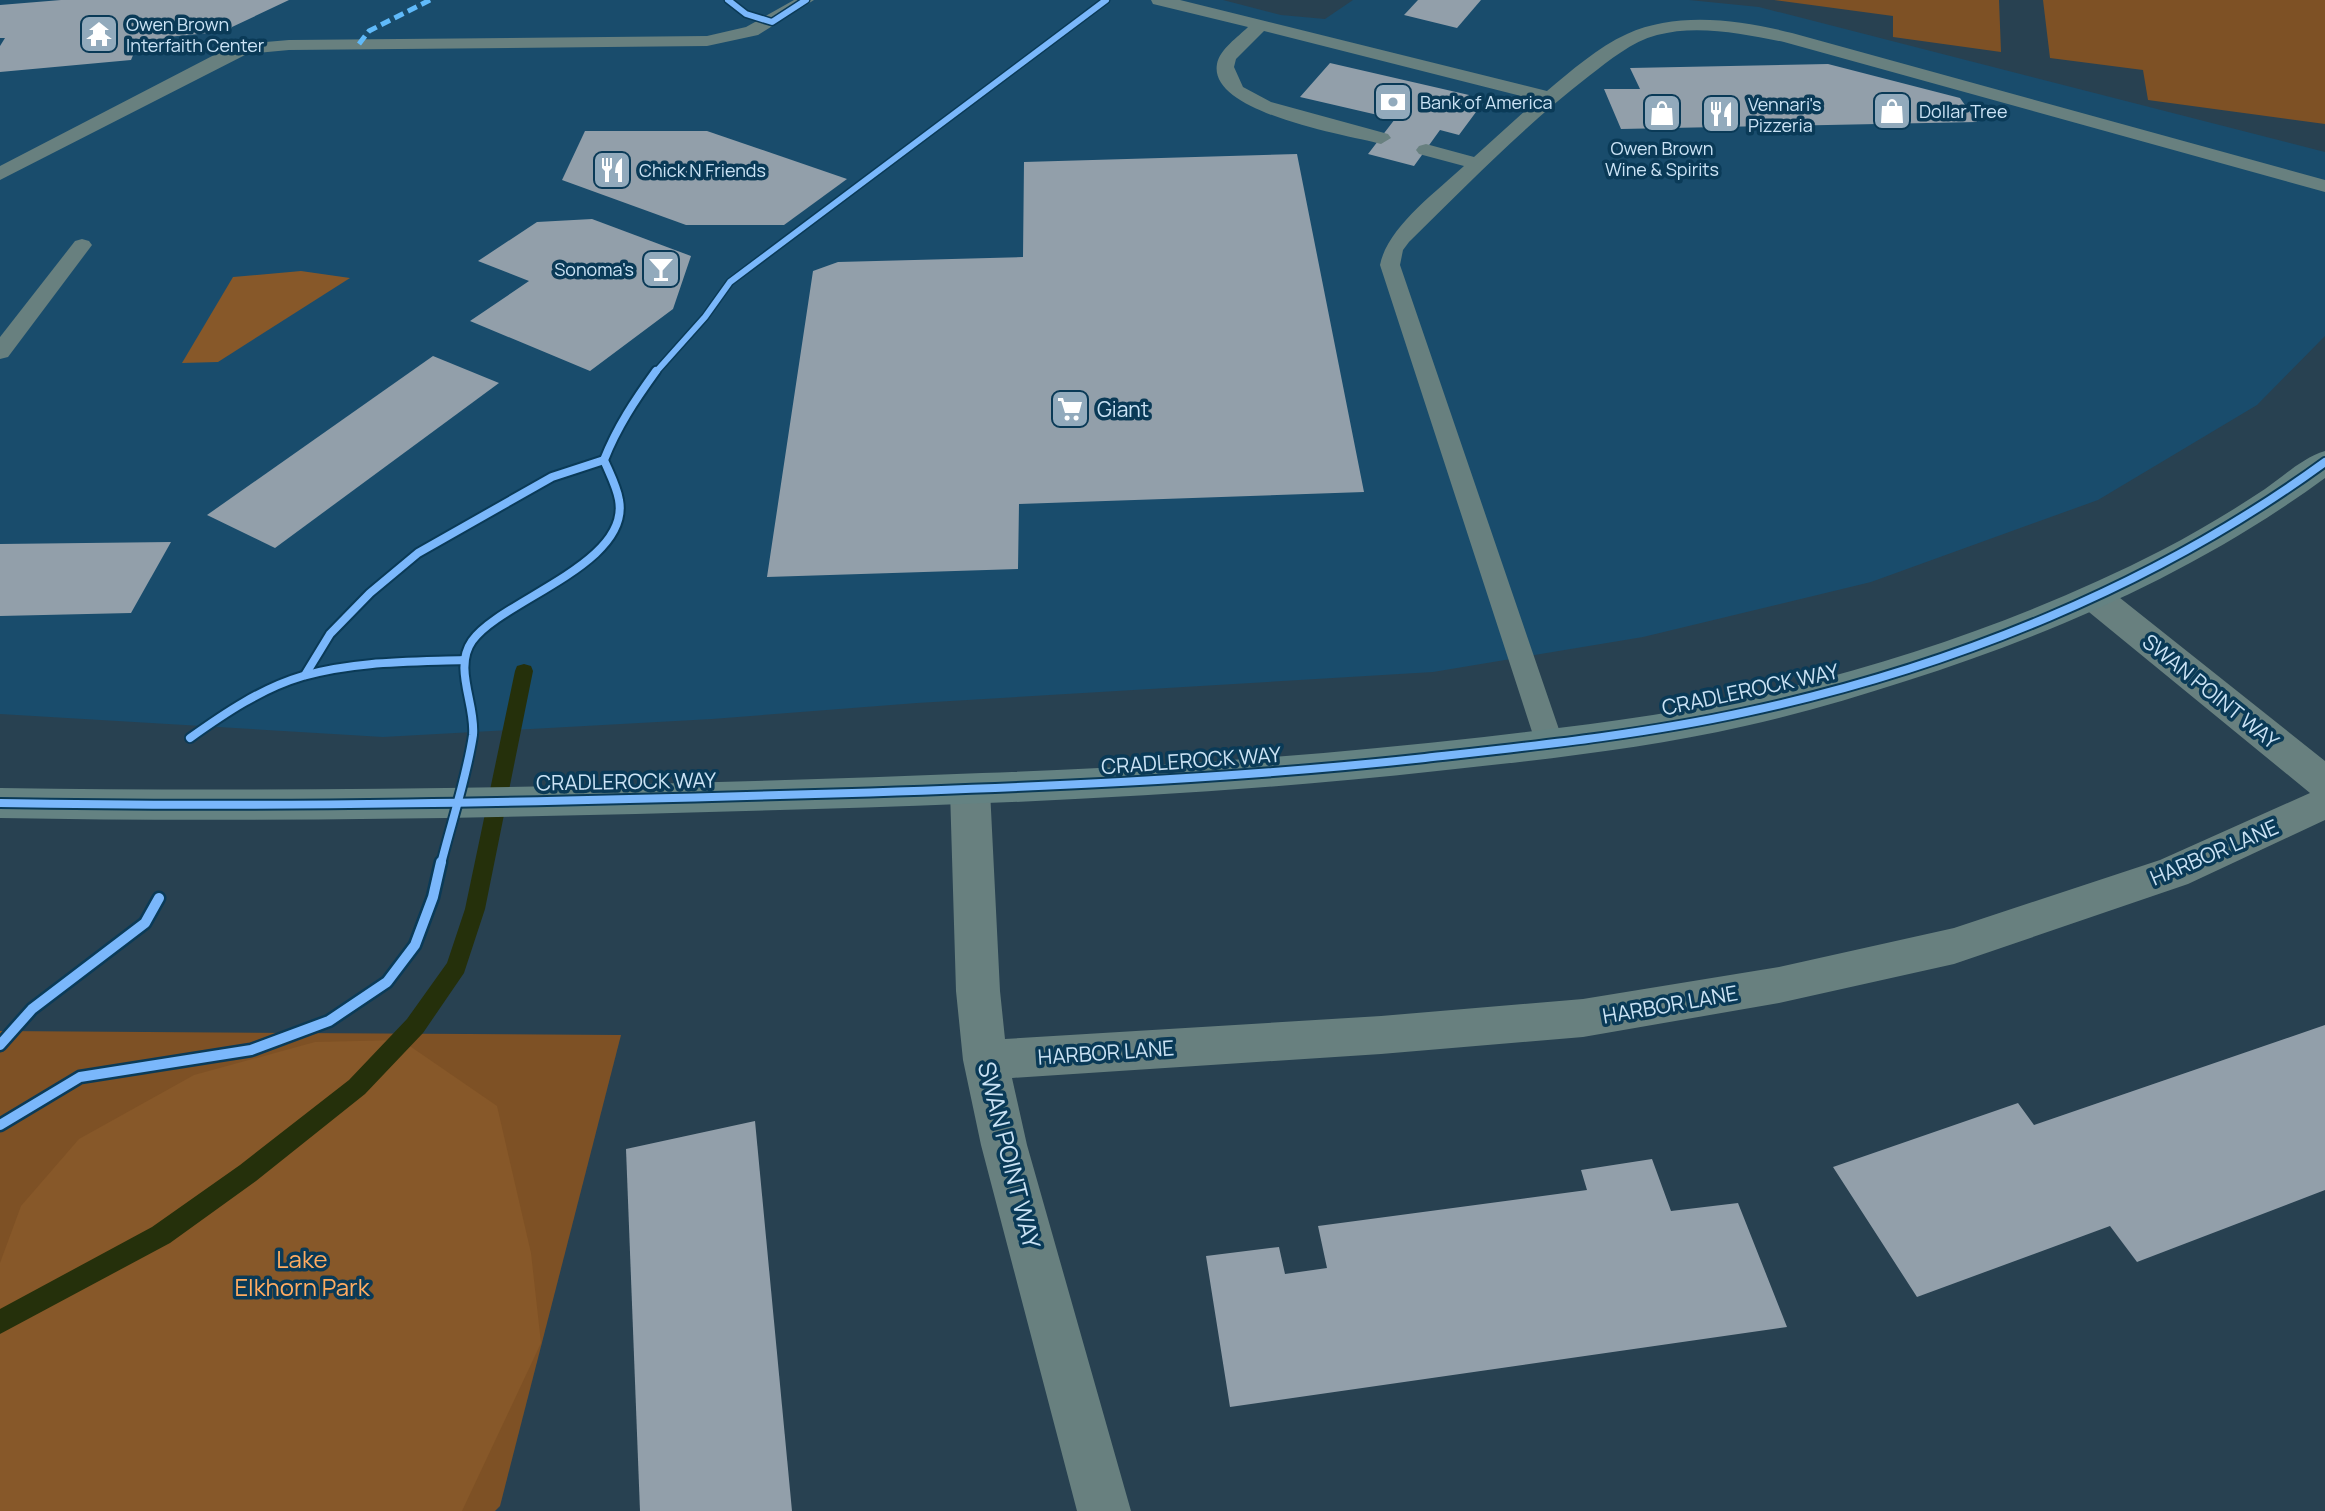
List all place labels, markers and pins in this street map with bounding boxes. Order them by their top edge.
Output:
place label: Owen Brown Interfaith Center [126,12,265,57]
temple icon: Owen Brown Interfaith Center [78,13,120,55]
bank icon: Bank of America [1372,81,1414,123]
place label: Bank of America [1420,90,1553,114]
shop icon: Dollar Tree [1871,90,1913,132]
shop icon: Owen Brown Wine & Spirits [1641,92,1683,134]
place label: Vennari's Pizzeria [1748,92,1821,137]
restaurant icon: Vennari's Pizzeria [1700,93,1742,135]
place label: Dollar Tree [1919,99,2007,123]
place label: Owen Brown Wine & Spirits [1605,136,1719,181]
restaurant icon: Chick N Friends [591,149,633,191]
place label: Chick N Friends [639,158,766,182]
bar icon: Sonoma's [640,248,682,290]
place label: Sonoma's [554,257,634,281]
supermarket icon: Giant [1049,388,1091,430]
place label: Giant [1097,395,1149,423]

